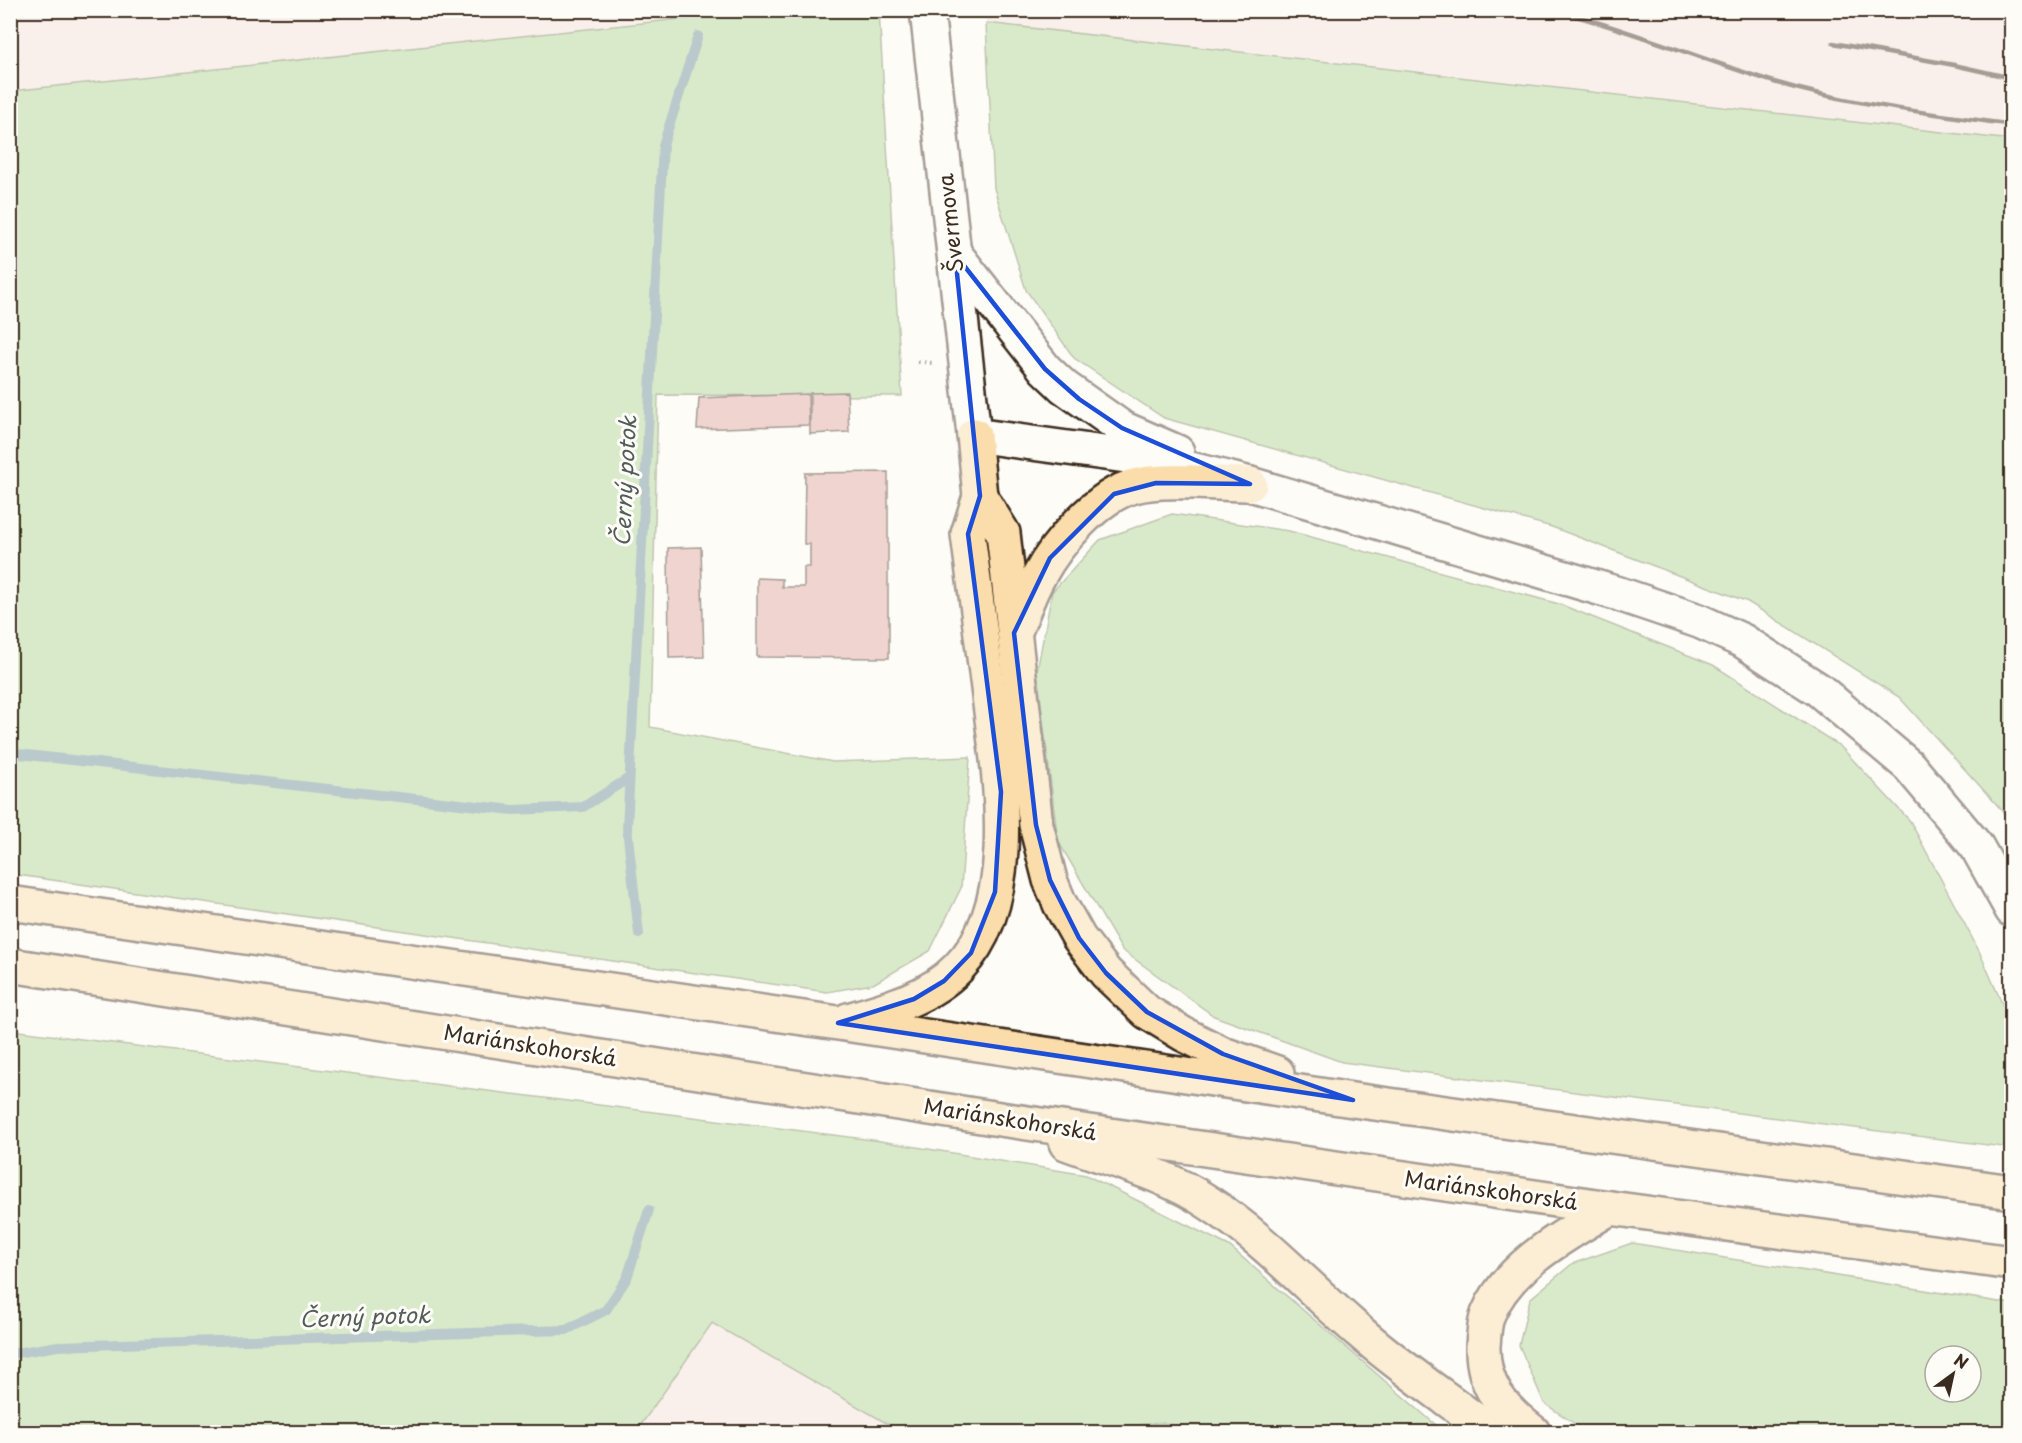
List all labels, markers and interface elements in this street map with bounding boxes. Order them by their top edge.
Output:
street label: Švermova [928,172,970,274]
water label: Černý potok [604,414,643,547]
street label: Mariánskohorská [442,1015,619,1073]
street label: Mariánskohorská [922,1089,1099,1147]
street label: Mariánskohorská [1403,1161,1580,1217]
water label: Černý potok [299,1297,431,1334]
north arrow [1923,1344,1983,1404]
text: N [1950,1347,1974,1374]

